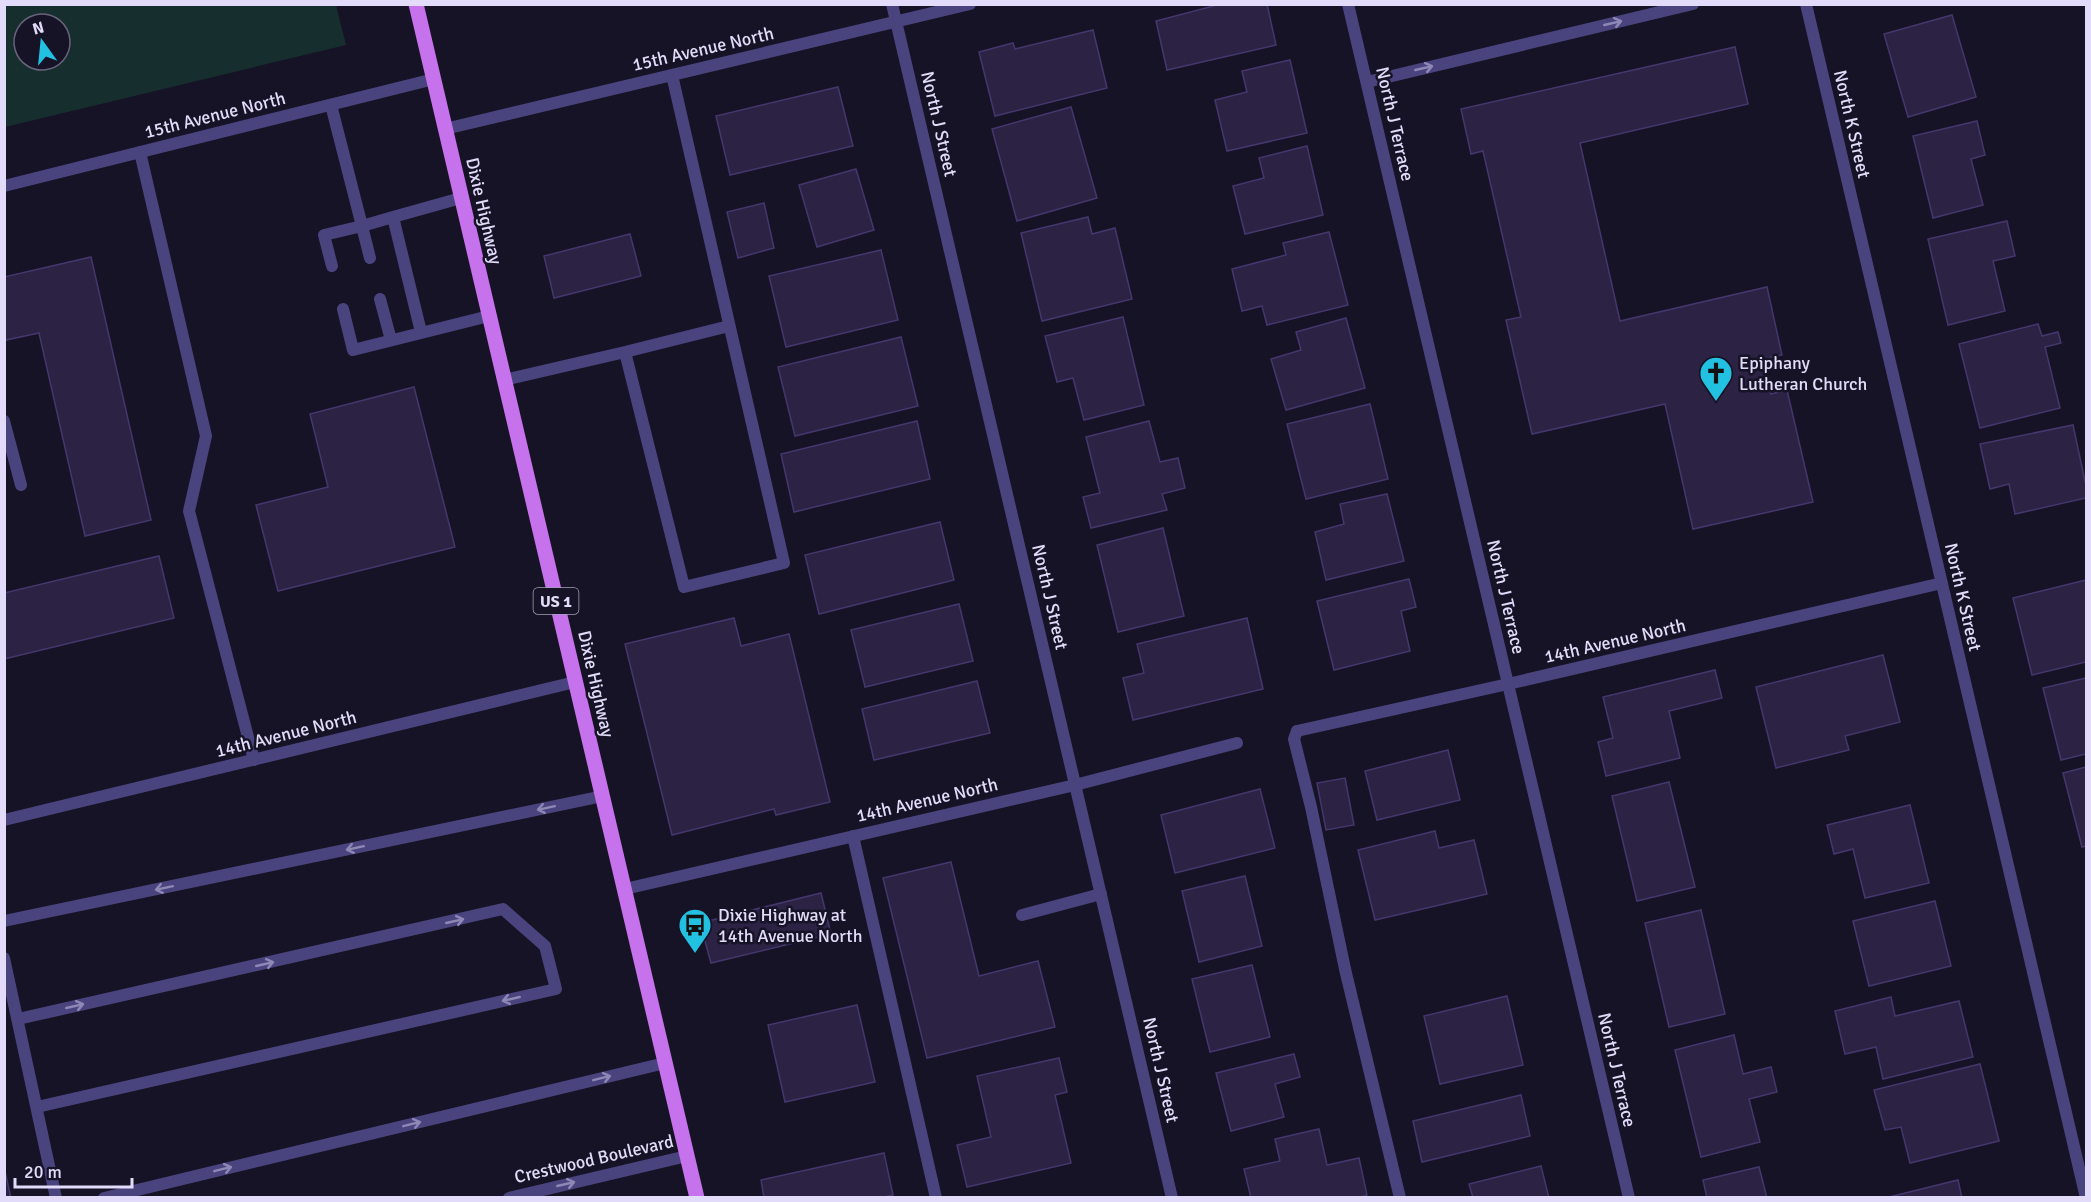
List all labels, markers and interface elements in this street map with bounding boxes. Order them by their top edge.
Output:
north arrow [12,12,72,72]
text: N [30,17,46,40]
one-way arrow [1604,17,1623,29]
street label: 15th Avenue North [630,22,776,76]
one-way arrow [1414,62,1433,74]
street label: North J Terrace [1371,65,1419,183]
street label: North K Street [1829,68,1875,180]
street label: North J Street [916,69,962,179]
street label: 15th Avenue North [142,87,288,143]
street label: Dixie Highway [461,156,507,267]
place label: Epiphany Lutheran Church [1739,352,1867,395]
church icon: Epiphany Lutheran Church [1698,355,1734,402]
street label: North J Terrace [1482,538,1530,656]
street label: North K Street [1940,541,1986,653]
street label: North J Street [1027,542,1073,652]
road number: US 1 [534,588,578,614]
street label: 14th Avenue North [1542,614,1688,668]
street label: Dixie Highway [573,629,619,740]
street label: 14th Avenue North [213,706,359,762]
street label: 14th Avenue North [854,773,1000,827]
one-way arrow [536,803,556,814]
one-way arrow [345,843,365,854]
one-way arrow [154,882,173,894]
place label: Dixie Highway at 14th Avenue North [718,904,862,947]
bus stop icon: Dixie Highway at 14th Avenue North [677,907,713,954]
one-way arrow [446,914,465,926]
one-way arrow [255,957,274,969]
one-way arrow [502,994,522,1005]
one-way arrow [65,1000,84,1012]
street label: North J Terrace [1593,1011,1641,1129]
street label: North J Street [1138,1015,1184,1125]
one-way arrow [592,1071,611,1083]
one-way arrow [402,1117,421,1129]
street label: Crestwood Boulevard [512,1130,676,1188]
scale bar [15,1151,132,1189]
text: 20 m [24,1161,62,1183]
one-way arrow [213,1163,232,1175]
one-way arrow [556,1178,576,1189]

